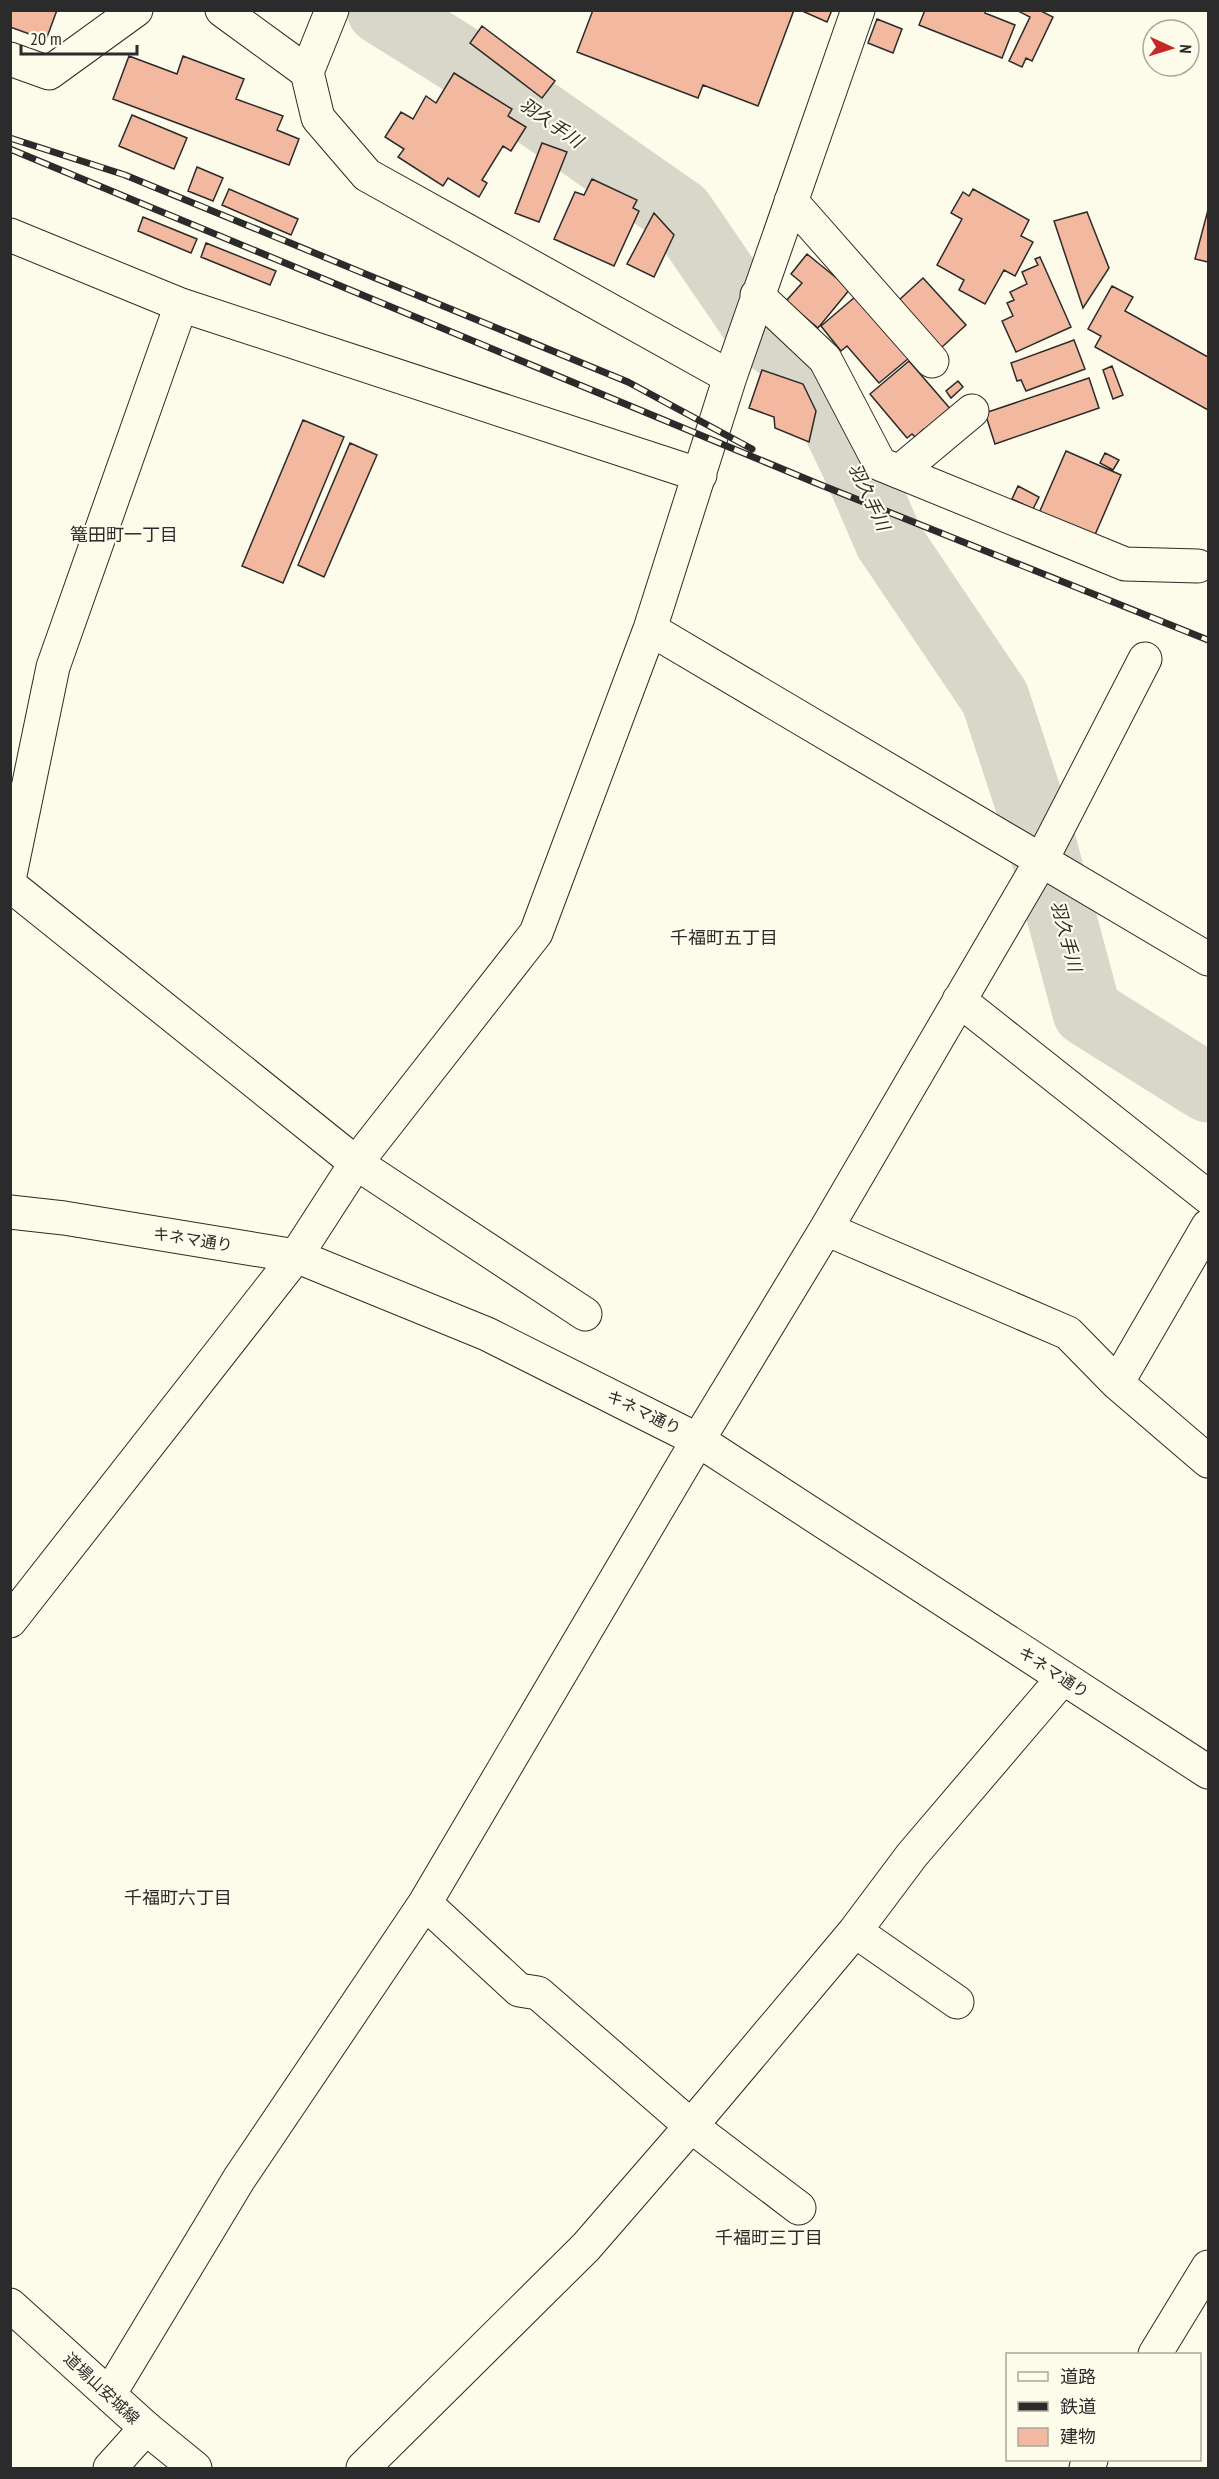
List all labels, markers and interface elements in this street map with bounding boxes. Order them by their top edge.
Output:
scale bar [21,18,136,56]
north arrow [1141,18,1201,78]
text: 20 m [30,27,62,50]
text: N [1176,44,1196,54]
water label: 羽久手川 [515,93,589,154]
water label: 羽久手川 [844,459,896,536]
district label: 篭田町一丁目 [70,523,178,546]
water label: 羽久手川 [1046,898,1087,976]
district label: 千福町五丁目 [670,926,778,949]
street label: キネマ通り [152,1223,234,1255]
street label: キネマ通り [604,1385,684,1439]
street label: キネマ通り [1015,1642,1093,1702]
district label: 千福町六丁目 [124,1886,232,1909]
district label: 千福町三丁目 [715,2226,823,2249]
street label: 道場山安城線 [60,2348,144,2428]
legend [1006,2353,1201,2461]
text: 道路 [1060,2365,1096,2388]
text: 鉄道 [1060,2395,1096,2418]
text: 建物 [1060,2425,1096,2448]

